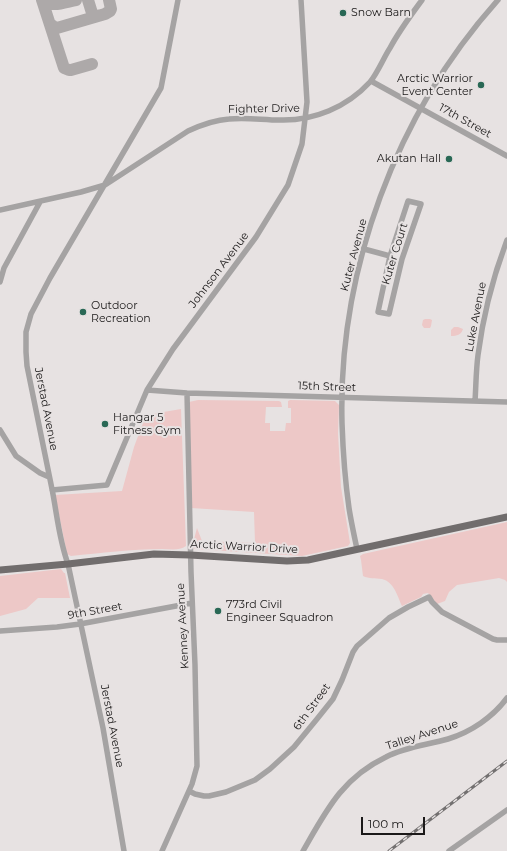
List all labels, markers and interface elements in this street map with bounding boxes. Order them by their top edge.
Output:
place label: Snow Barn [351,6,411,20]
marker: Snow Barn [338,8,348,18]
place label: Arctic Warrior Event Center [397,72,473,98]
marker: Arctic Warrior Event Center [476,80,486,90]
street label: 17th Street [436,101,494,141]
street label: Fighter Drive [228,102,300,116]
place label: Akutan Hall [377,152,441,166]
marker: Akutan Hall [444,154,454,164]
street label: Kuter Avenue [338,217,370,293]
street label: Kuter Court [379,221,411,287]
street label: Johnson Avenue [186,230,252,310]
street label: Luke Avenue [463,281,489,353]
place label: Outdoor Recreation [91,299,151,325]
marker: Outdoor Recreation [78,307,88,317]
street label: Jerstad Avenue [31,366,61,452]
street label: 15th Street [298,379,356,395]
place label: Hangar 5 Fitness Gym [113,411,181,437]
marker: Hangar 5 Fitness Gym [100,419,110,429]
street label: Arctic Warrior Drive [190,538,298,556]
street label: Kenney Avenue [174,583,192,669]
place label: 773rd Civil Engineer Squadron [226,598,333,624]
street label: 9th Street [67,600,123,622]
marker: 773rd Civil Engineer Squadron [213,606,223,616]
street label: 6th Street [291,681,333,733]
street label: Jerstad Avenue [97,683,127,769]
street label: Talley Avenue [384,717,460,753]
scale bar [363,809,427,835]
text: 100 m [368,816,404,831]

